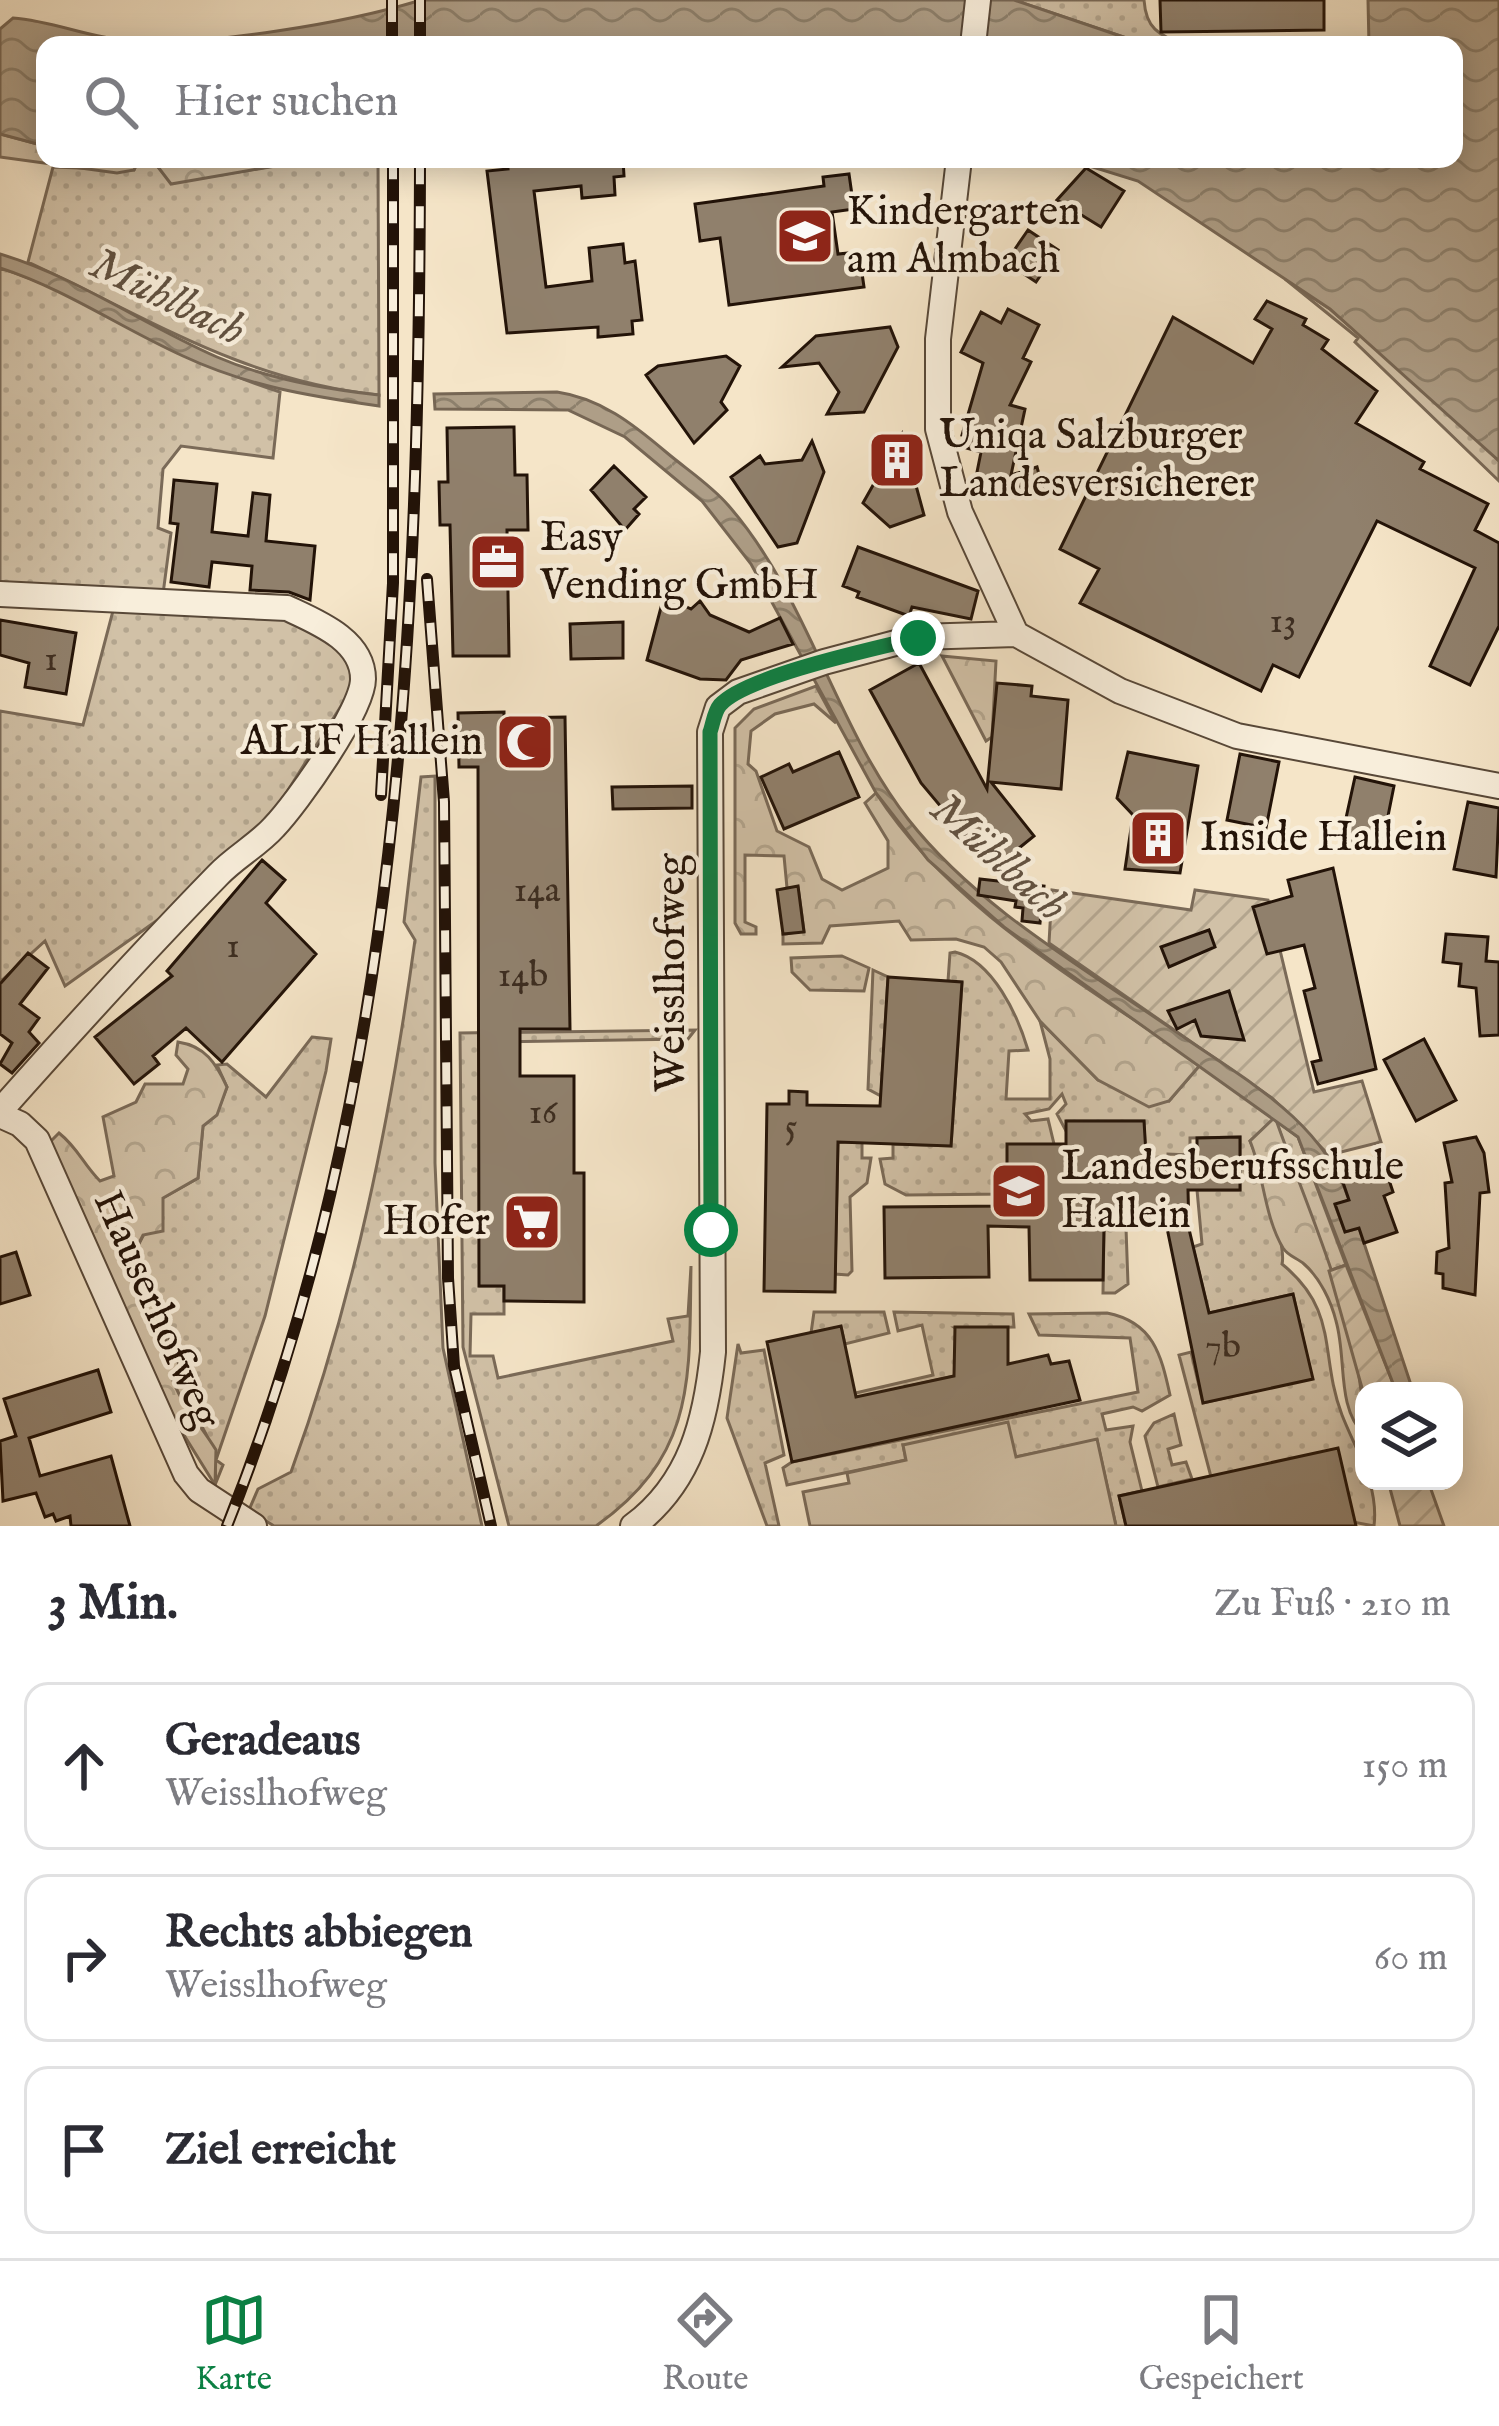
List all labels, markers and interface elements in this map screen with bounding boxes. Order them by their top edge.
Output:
search box [36,36,1463,168]
icon: search [78,69,144,135]
text: Hier suchen [174,74,398,131]
place label: Kindergarten am Almbach [847,186,1081,287]
school or university icon: Kindergarten am Almbach [774,205,836,267]
water label: Mühlbach [80,236,254,360]
place label: Uniqa Salzburger Landesversicherer [939,410,1254,511]
building icon: Uniqa Salzburger Landesversicherer [866,429,928,491]
place label: Easy Vending GmbH [539,512,819,613]
office icon: Easy Vending GmbH [467,531,529,593]
house number: 13 [1270,599,1296,645]
route end [891,611,945,665]
house number: 1 [44,637,58,683]
mosque icon: ALIF Hallein [494,711,556,773]
place label: ALIF Hallein [240,716,483,769]
water label: Mühlbach [918,782,1078,934]
building icon: Inside Hallein [1127,807,1189,869]
place label: Inside Hallein [1200,812,1447,865]
street label: Weisslhofweg [646,852,699,1092]
house number: 14a [514,868,561,914]
house number: 1 [226,924,240,970]
house number: 14b [498,953,548,999]
house number: 16 [529,1090,558,1136]
house number: 5 [784,1105,798,1151]
place label: Landesberufsschule Hallein [1061,1141,1404,1242]
school or university icon: Landesberufsschule Hallein [988,1160,1050,1222]
street label: Hauserhofweg [80,1183,233,1438]
supermarket icon: Hofer [501,1191,563,1253]
place label: Hofer [382,1196,490,1249]
route start [684,1203,738,1257]
house number: 7b [1205,1324,1241,1370]
map controls [1355,1382,1463,1490]
button: layers [1355,1382,1463,1490]
text: 3 Min. [48,1572,178,1637]
text: Zu Fuß · 210 m [1214,1580,1451,1629]
text: Geradeaus [165,1713,361,1770]
icon: ahead [51,1733,117,1799]
text: 150 m [1362,1742,1448,1791]
text: Weisslhofweg [165,1770,387,1819]
text: Rechts abbiegen [165,1905,473,1962]
icon: right [51,1925,117,1991]
text: 60 m [1374,1934,1448,1983]
text: Weisslhofweg [165,1962,387,2011]
icon: arrive [51,2117,117,2183]
text: Ziel erreicht [165,2122,396,2179]
tab: Karte [195,2287,272,2401]
tab: Route [662,2287,748,2401]
tab: Gespeichert [1139,2287,1304,2401]

